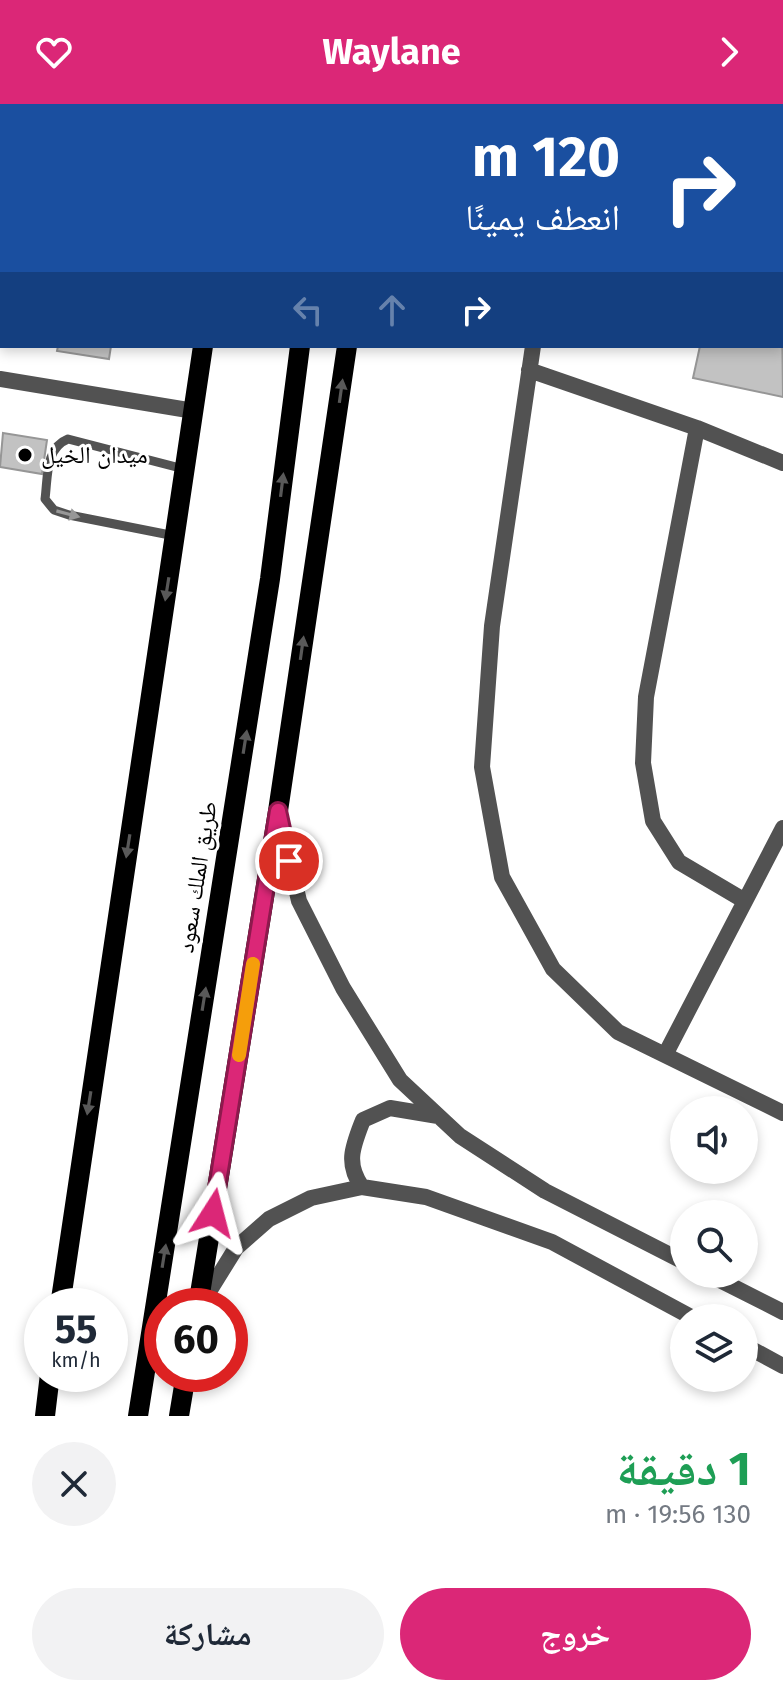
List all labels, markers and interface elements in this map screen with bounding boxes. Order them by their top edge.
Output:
icon: heart [32,30,76,74]
text: Waylane [322,30,461,74]
icon: forward [707,30,751,74]
text: 120 m [472,124,620,191]
icon: right [648,136,752,240]
text: انعطف يمينًا [465,196,620,240]
icon: left [286,288,330,332]
icon: ahead [370,288,414,332]
icon: right [454,288,498,332]
one-way arrow [335,378,347,403]
place label: ميدان الخيل [41,441,148,469]
marker: ميدان الخيل [16,446,34,464]
one-way arrow [276,472,289,497]
one-way arrow [55,508,80,520]
one-way arrow [160,577,173,602]
one-way arrow [296,635,309,660]
one-way arrow [239,729,251,754]
street label: طريق الملك سعود [171,799,223,955]
pin [255,827,323,895]
one-way arrow [121,834,134,859]
icon: arrive [267,839,311,883]
one-way arrow [198,986,211,1011]
one-way arrow [82,1091,95,1116]
map controls [670,1096,758,1392]
button: sound [670,1096,758,1184]
position arrow [171,1171,255,1255]
button: search [670,1200,758,1288]
one-way arrow [158,1243,170,1268]
speed limit sign: 60 [144,1288,248,1392]
button: layers [670,1304,758,1392]
text: 55 [55,1306,97,1354]
text: km/h [51,1348,101,1372]
text: 1 دقيقة [617,1440,751,1498]
button: close [32,1442,116,1526]
text: 130 m · 19:56 [605,1499,751,1530]
button: مشاركة [32,1588,384,1680]
button: خروج [400,1588,751,1680]

